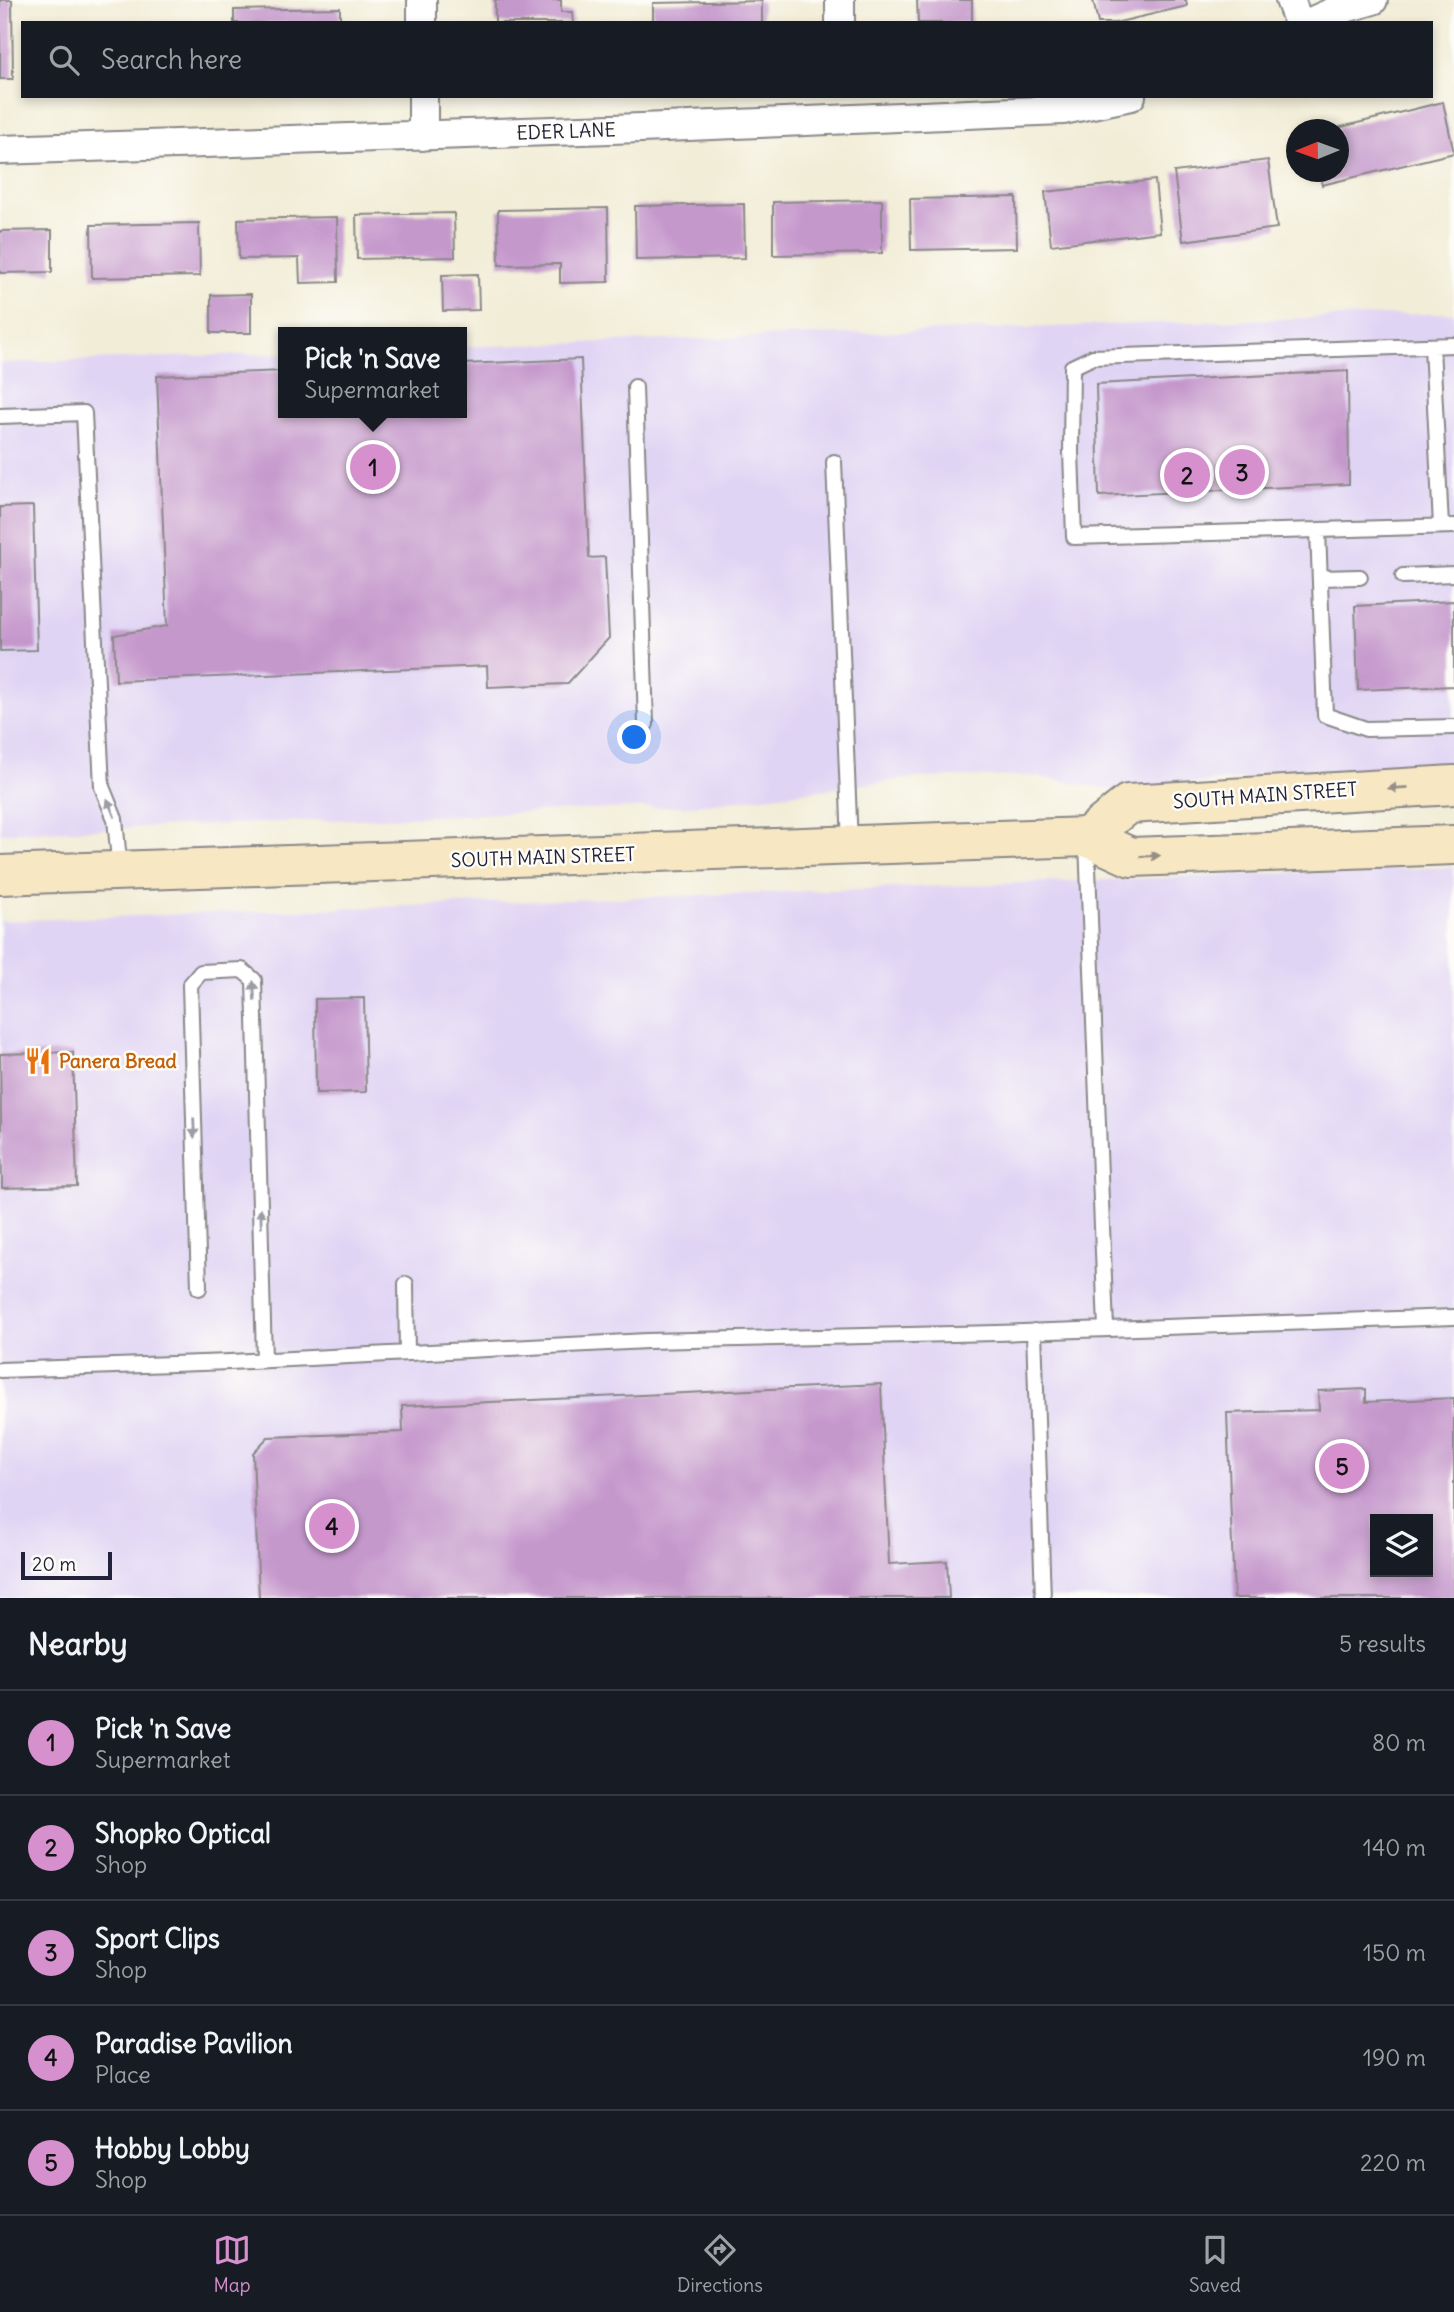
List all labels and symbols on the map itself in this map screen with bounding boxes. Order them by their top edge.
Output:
street label: EDER LANE [516,117,616,145]
north arrow [1286,119,1349,182]
pin: 1 [350,441,396,493]
pin: 3 [1219,446,1265,498]
pin: 2 [1164,449,1210,501]
your location [617,720,651,754]
street label: SOUTH MAIN STREET [1172,777,1358,813]
one-way arrow [1387,782,1409,793]
one-way arrow [105,797,116,818]
street label: SOUTH MAIN STREET [450,842,636,872]
one-way arrow [1140,851,1162,862]
one-way arrow [248,980,259,1002]
restaurant icon: Panera Bread [23,1046,53,1076]
place label: Panera Bread [59,1049,177,1073]
one-way arrow [189,1117,200,1139]
one-way arrow [255,1207,267,1229]
pin: 5 [1319,1440,1365,1492]
pin: 4 [309,1500,355,1552]
scale bar [21,1549,112,1581]

